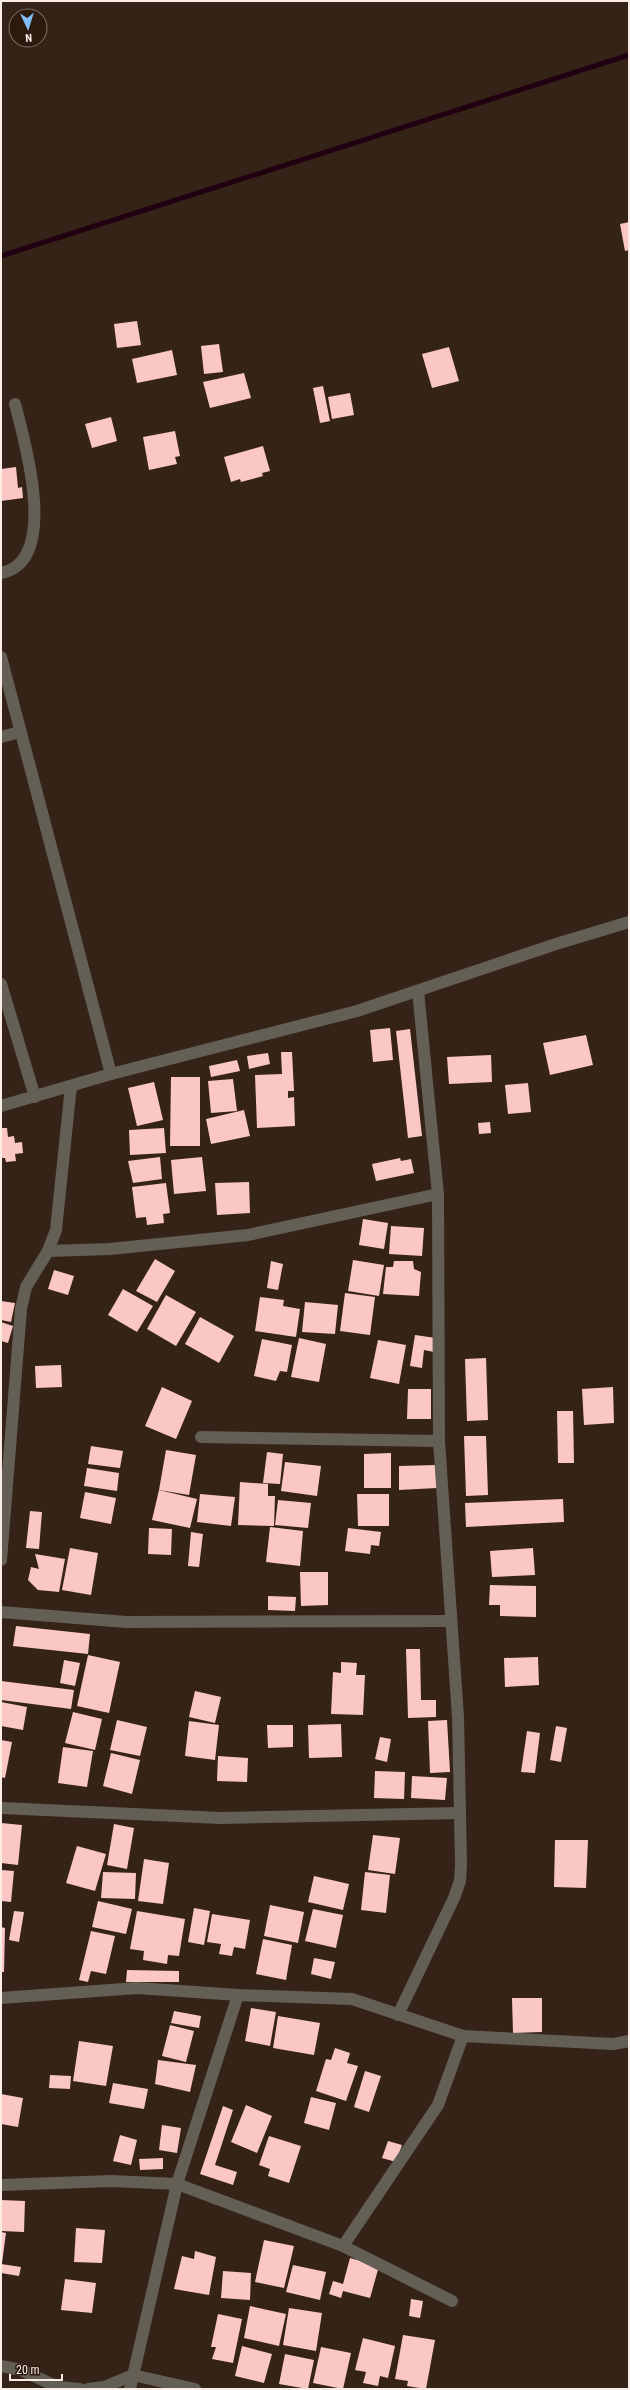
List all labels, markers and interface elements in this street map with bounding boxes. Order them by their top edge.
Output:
north arrow [8,8,48,48]
text: N [25,31,32,44]
scale bar [10,2356,62,2382]
text: 20 m [16,2363,40,2377]

